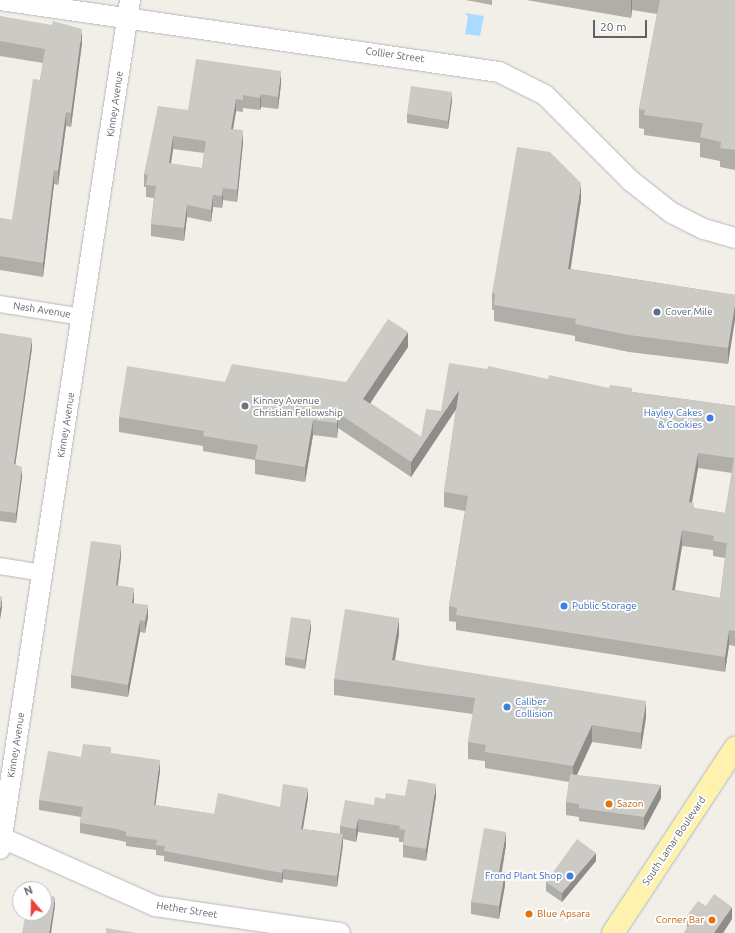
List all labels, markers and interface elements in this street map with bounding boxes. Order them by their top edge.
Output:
scale bar [595,12,649,38]
text: 20 m [600,20,627,33]
street label: Collier Street [365,45,425,65]
street label: Kinney Avenue [104,70,126,138]
street label: Nash Avenue [12,300,72,320]
place label: Cover Mile [665,306,713,318]
marker: Cover Mile [652,307,662,317]
street label: Kinney Avenue [55,391,77,459]
place label: Kinney Avenue Christian Fellowship [253,394,343,418]
marker: Kinney Avenue Christian Fellowship [240,401,250,411]
place label: Hayley Cakes & Cookies [644,406,702,430]
marker: Hayley Cakes & Cookies [705,413,715,423]
place label: Public Storage [572,600,637,612]
marker: Public Storage [559,601,569,611]
place label: Caliber Collision [515,695,553,718]
marker: Caliber Collision [502,702,512,712]
street label: Kinney Avenue [5,711,27,779]
street label: South Lamar Boulevard [640,794,708,888]
place label: Sazon [617,798,643,810]
marker: Sazon [604,799,614,809]
place label: Frond Plant Shop [485,870,562,882]
marker: Frond Plant Shop [565,871,575,881]
north arrow [12,881,52,921]
text: N [22,884,34,898]
street label: Hether Street [156,899,218,921]
place label: Blue Apsara [537,908,590,920]
marker: Blue Apsara [524,909,534,919]
place label: Corner Bar [656,914,704,926]
marker: Corner Bar [707,915,717,925]

